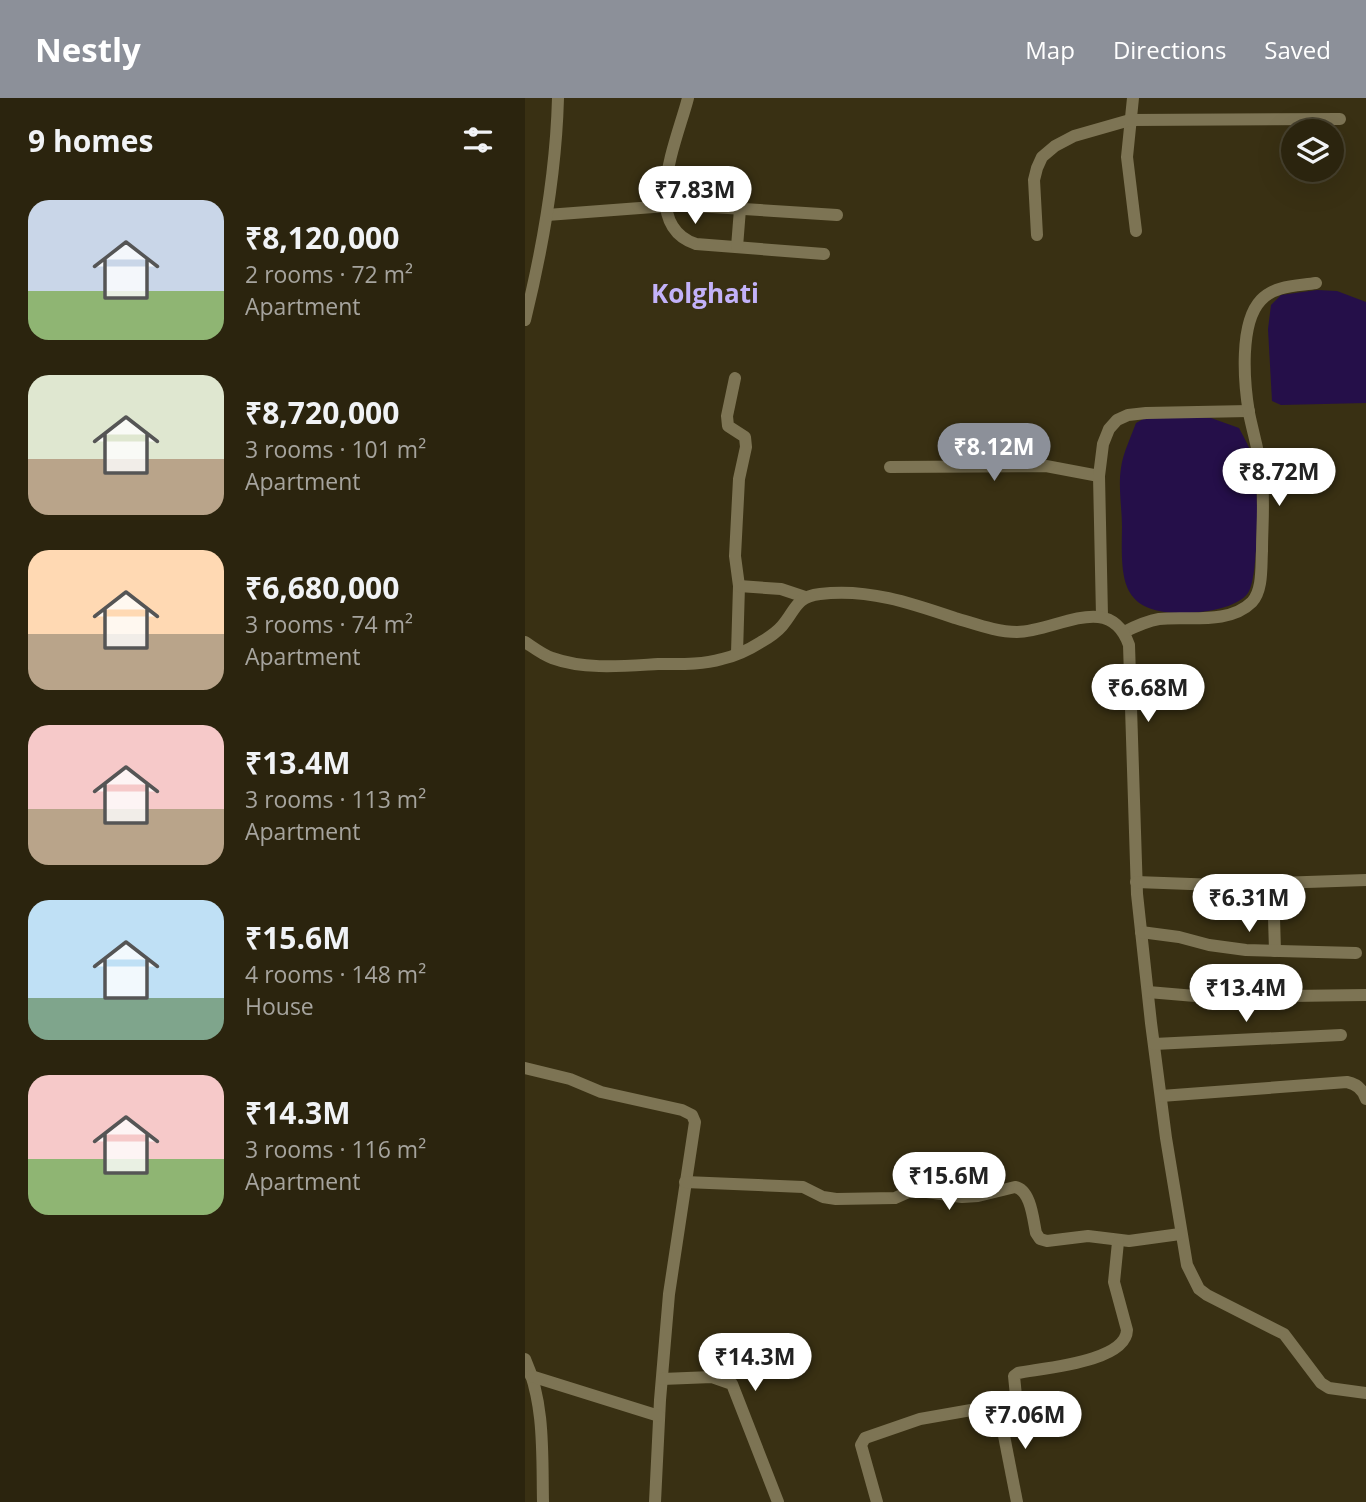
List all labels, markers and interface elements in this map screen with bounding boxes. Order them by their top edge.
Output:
text: Nestly [35,27,141,72]
text: Map [1025,33,1075,66]
text: Directions [1113,33,1226,66]
text: Saved [1264,33,1331,66]
map controls [1281,119,1344,182]
button: layers [1281,119,1344,182]
text: 9 homes [28,120,153,161]
icon: filters [459,121,497,159]
pin: ₹7.83M [638,166,752,226]
text: ₹7.83M [655,173,735,205]
text: ₹8,120,000 [245,217,399,258]
icon: home [84,228,168,312]
text: 2 rooms · 72 m² [245,258,413,290]
district label: Kolghati [651,275,759,311]
text: Apartment [245,290,361,322]
text: ₹8,720,000 [245,392,399,433]
icon: home [84,403,168,487]
pin: ₹8.12M [937,424,1051,483]
text: ₹8.12M [954,430,1034,462]
text: 3 rooms · 101 m² [245,433,426,465]
pin: ₹8.72M [1222,448,1336,508]
text: ₹8.72M [1239,455,1319,487]
text: Apartment [245,465,361,497]
text: ₹6,680,000 [245,567,399,608]
icon: home [84,578,168,662]
text: 3 rooms · 74 m² [245,608,413,640]
text: Apartment [245,640,361,672]
pin: ₹6.68M [1091,664,1205,724]
text: ₹6.68M [1108,671,1188,703]
text: ₹13.4M [245,742,350,783]
icon: home [84,753,168,837]
text: 3 rooms · 113 m² [245,783,426,815]
text: Apartment [245,815,361,847]
pin: ₹6.31M [1192,874,1306,934]
text: ₹6.31M [1209,881,1289,913]
text: ₹15.6M [245,917,350,958]
icon: home [84,928,168,1012]
text: 4 rooms · 148 m² [245,958,426,990]
pin: ₹13.4M [1189,964,1303,1024]
text: ₹13.4M [1206,971,1286,1003]
text: House [245,990,314,1022]
text: ₹14.3M [245,1092,350,1133]
icon: home [84,1103,168,1187]
text: 3 rooms · 116 m² [245,1133,426,1165]
pin: ₹15.6M [892,1152,1006,1212]
text: ₹15.6M [909,1159,989,1191]
text: Apartment [245,1165,361,1197]
pin: ₹14.3M [698,1334,812,1393]
text: ₹14.3M [715,1340,795,1372]
pin: ₹7.06M [968,1392,1082,1451]
text: ₹7.06M [985,1398,1065,1430]

